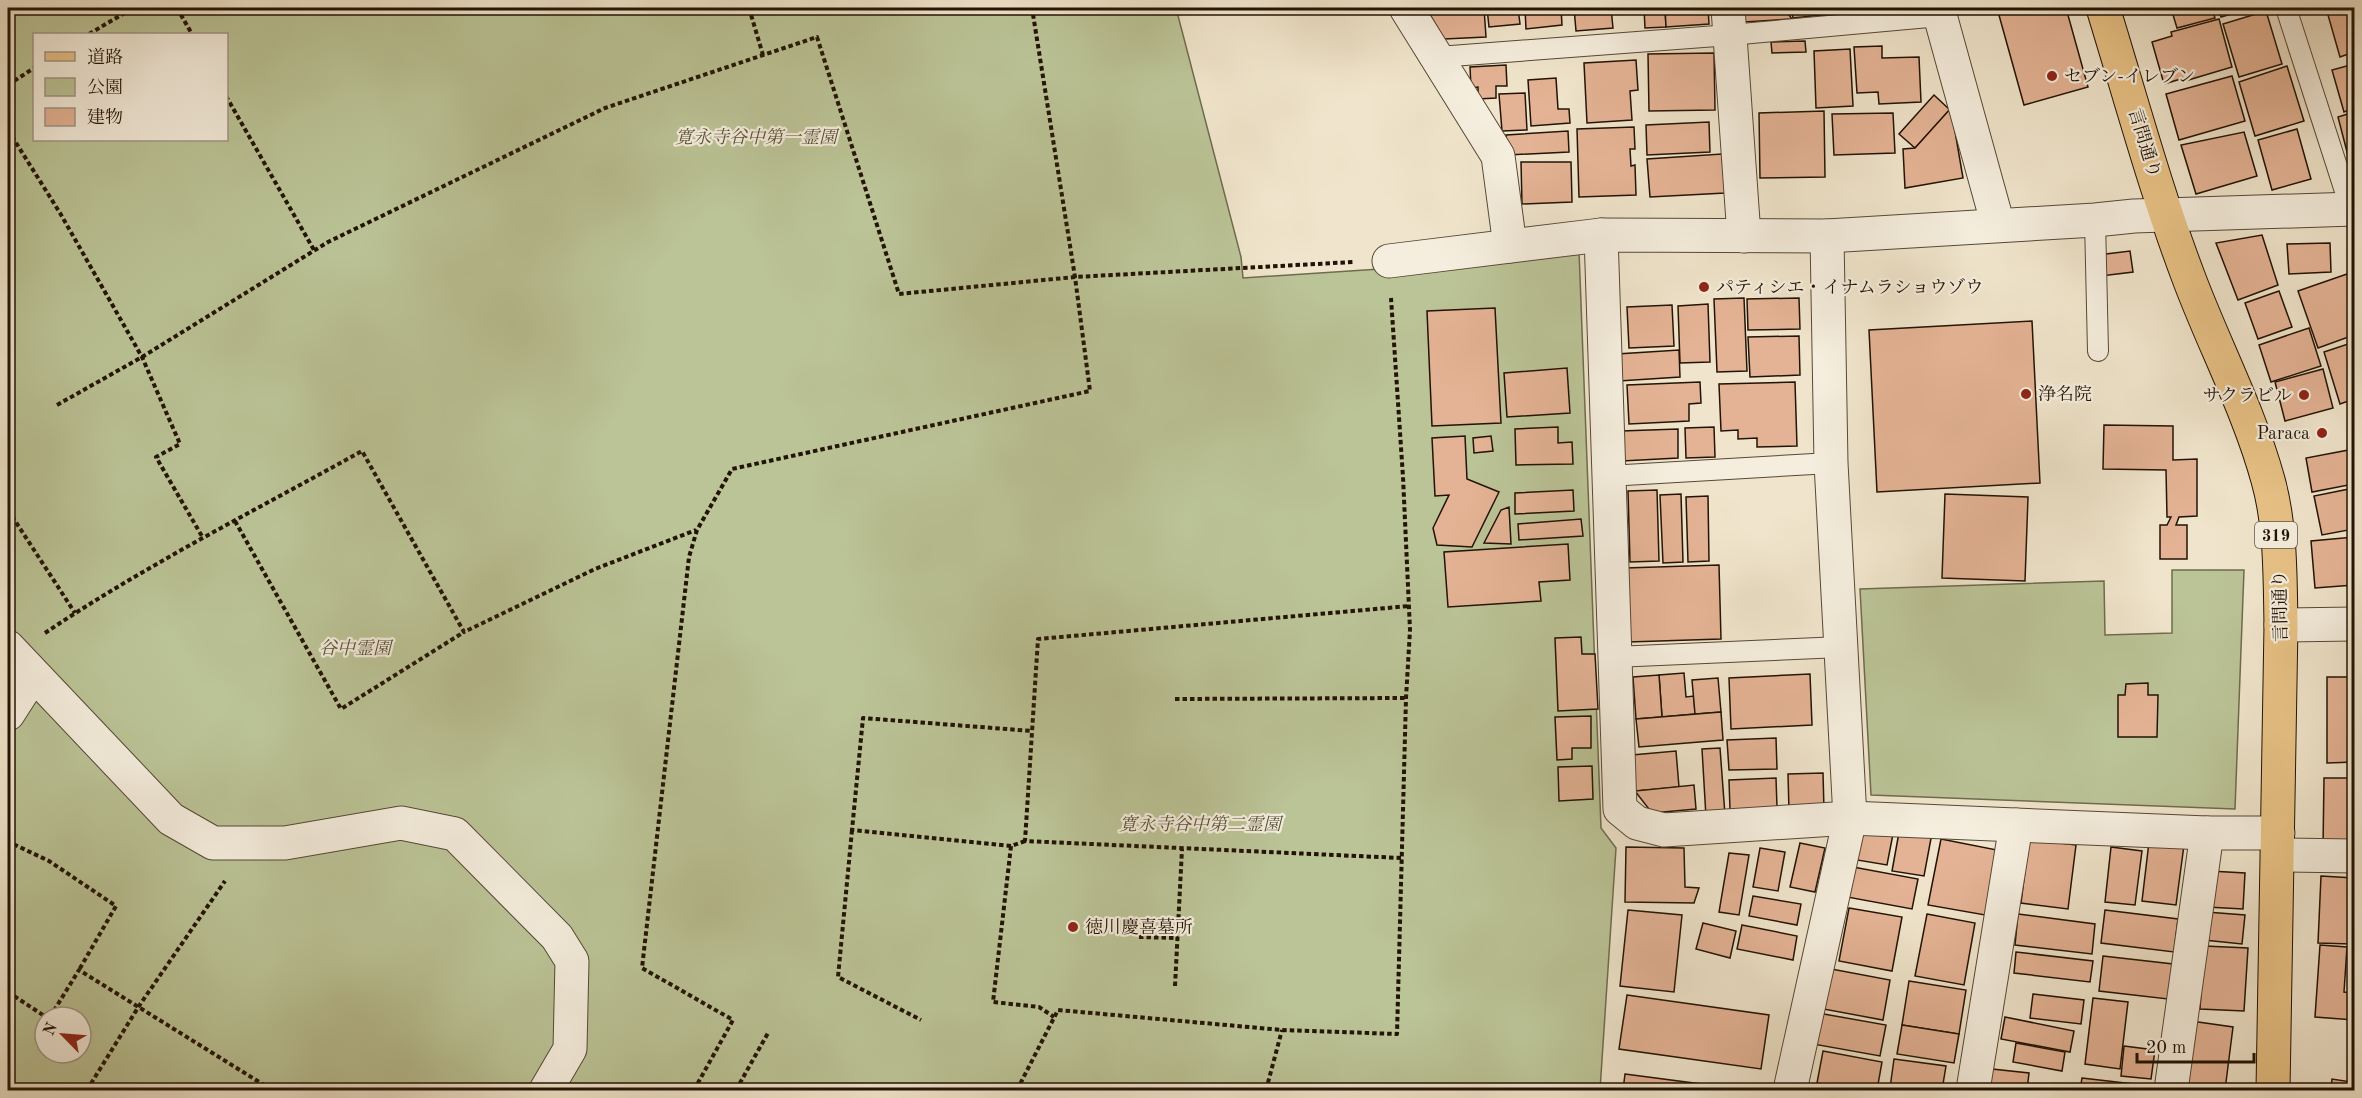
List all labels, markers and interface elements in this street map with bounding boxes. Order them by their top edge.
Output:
legend [33,33,228,141]
text: 道路 [87,47,123,67]
place label: セブン-イレブン [2064,67,2195,86]
marker: セブン-イレブン [2045,69,2059,83]
text: 公園 [87,78,123,97]
street label: 言問通り [2125,106,2164,180]
text: 建物 [87,107,123,127]
park label: 寛永寺谷中第一霊園 [675,127,840,147]
place label: パティシエ・イナムラショウゾウ [1716,277,1983,297]
marker: パティシエ・イナムラショウゾウ [1697,280,1711,294]
place label: 浄名院 [2038,384,2092,404]
place label: サクラビル [2203,386,2292,405]
marker: 浄名院 [2019,387,2033,401]
marker: サクラビル [2297,388,2311,402]
place label: Paraca [2257,425,2310,443]
marker: Paraca [2315,426,2329,440]
road number: 319 [2255,522,2297,548]
street label: 言問通り [2270,570,2291,642]
park label: 谷中霊園 [319,638,394,658]
park label: 寛永寺谷中第二霊園 [1119,814,1284,834]
place label: 徳川慶喜墓所 [1085,917,1193,937]
marker: 徳川慶喜墓所 [1066,920,1080,934]
north arrow [33,1005,93,1065]
text: N [41,1020,61,1038]
scale bar [2137,1026,2254,1064]
text: 20 m [2146,1039,2186,1057]

